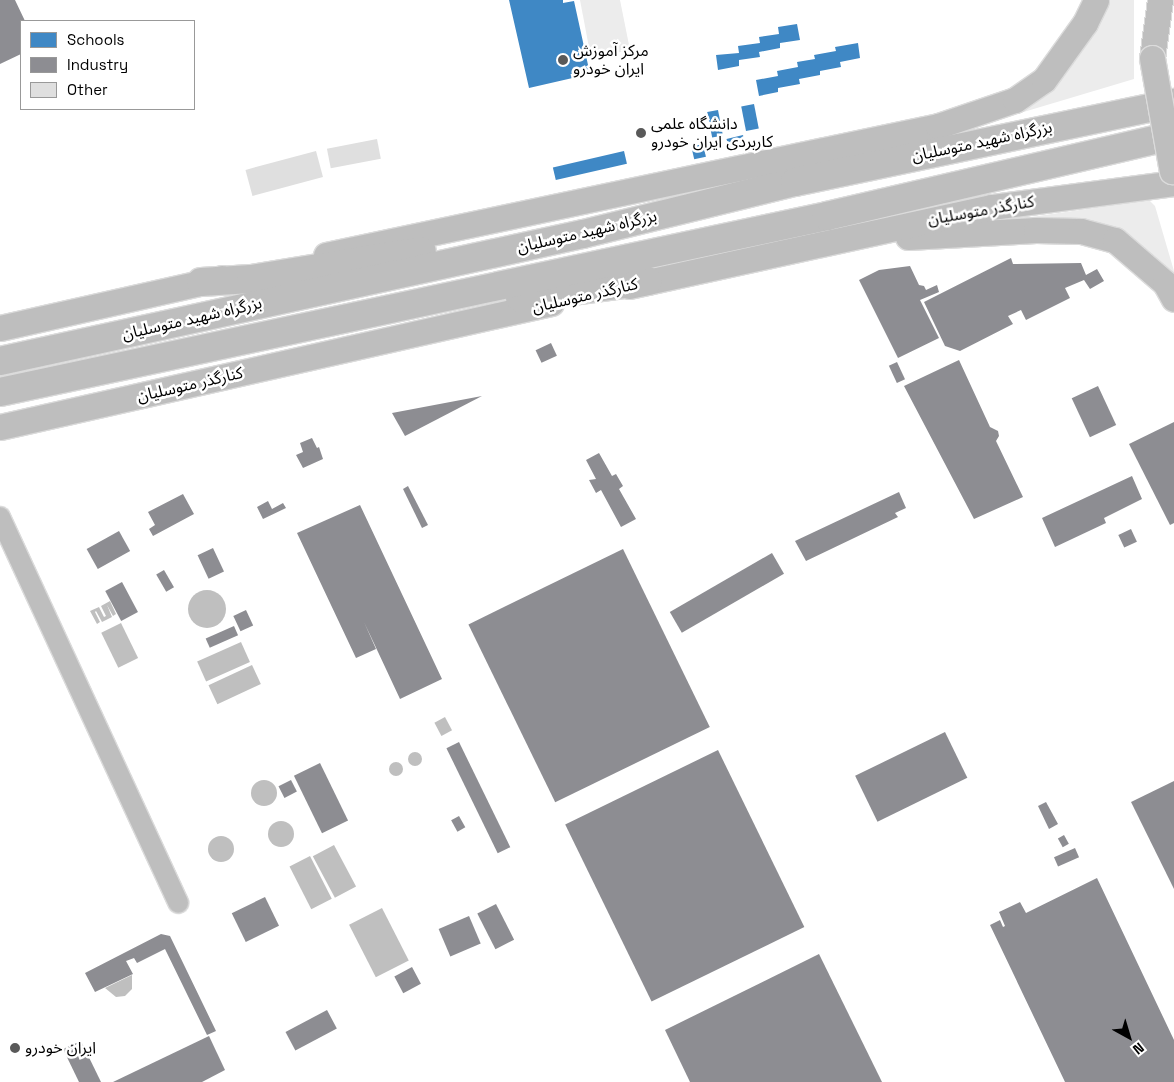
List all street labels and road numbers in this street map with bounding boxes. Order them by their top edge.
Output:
street label: بزرگراه شهید متوسلیان [910,118,1054,166]
street label: کنارگذر متوسلیان [926,192,1036,230]
street label: بزرگراه شهید متوسلیان [515,207,659,257]
street label: کنارگذر متوسلیان [530,275,640,317]
street label: بزرگراه شهید متوسلیان [120,294,264,344]
street label: کنارگذر متوسلیان [135,364,245,406]

